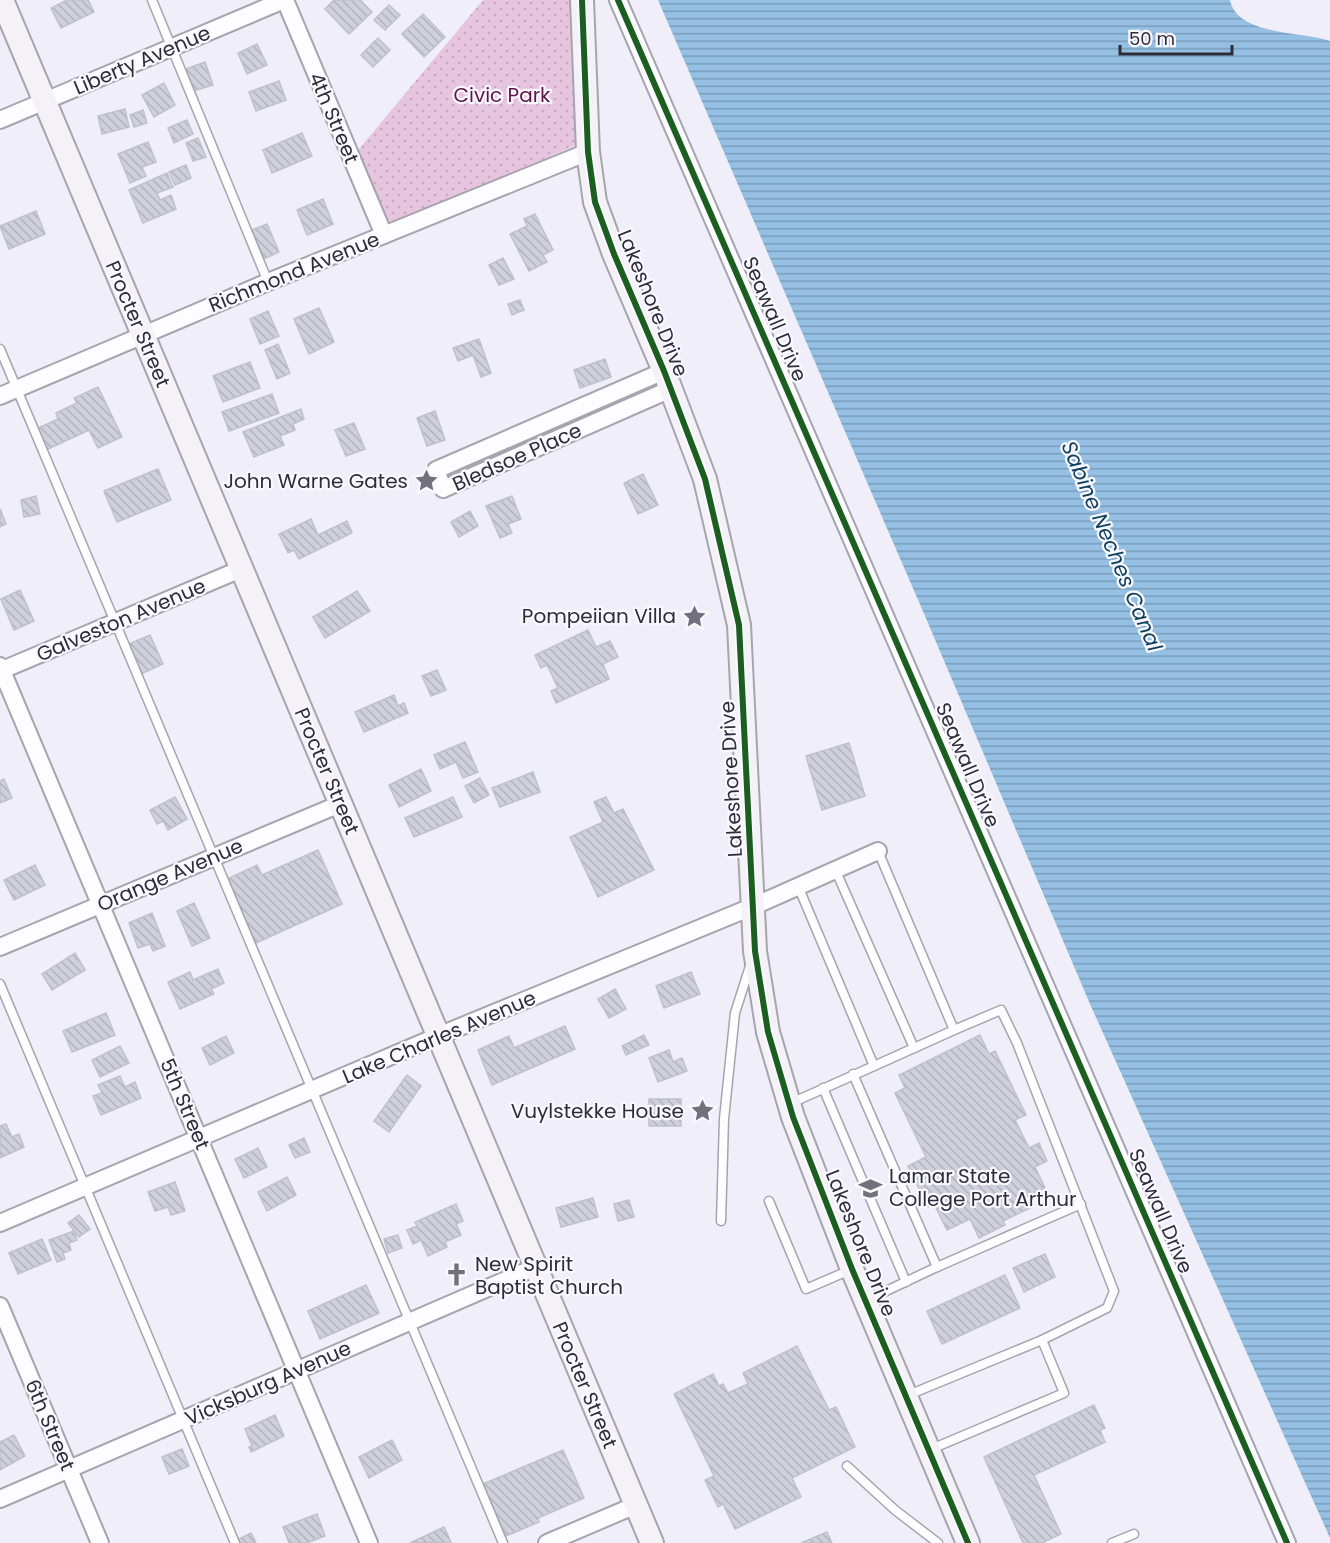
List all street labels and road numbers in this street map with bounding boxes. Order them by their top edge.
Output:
street label: Liberty Avenue [69,19,215,101]
street label: 4th Street [302,68,366,168]
street label: Richmond Avenue [204,225,384,319]
street label: Lakeshore Drive [611,225,695,381]
street label: Seawall Drive [736,252,814,386]
street label: Procter Street [99,256,177,392]
street label: Bledsoe Place [448,416,586,498]
street label: Galveston Avenue [32,572,210,668]
street label: Seawall Drive [929,698,1007,832]
street label: Lakeshore Drive [713,700,749,858]
street label: Procter Street [288,703,366,839]
street label: Orange Avenue [93,832,247,918]
street label: Lake Charles Avenue [338,984,540,1090]
street label: 5th Street [153,1054,217,1154]
street label: Seawall Drive [1122,1144,1200,1278]
street label: Lakeshore Drive [819,1165,903,1321]
street label: Procter Street [546,1317,624,1453]
street label: Vicksburg Avenue [181,1334,355,1432]
street label: 6th Street [18,1375,82,1475]

